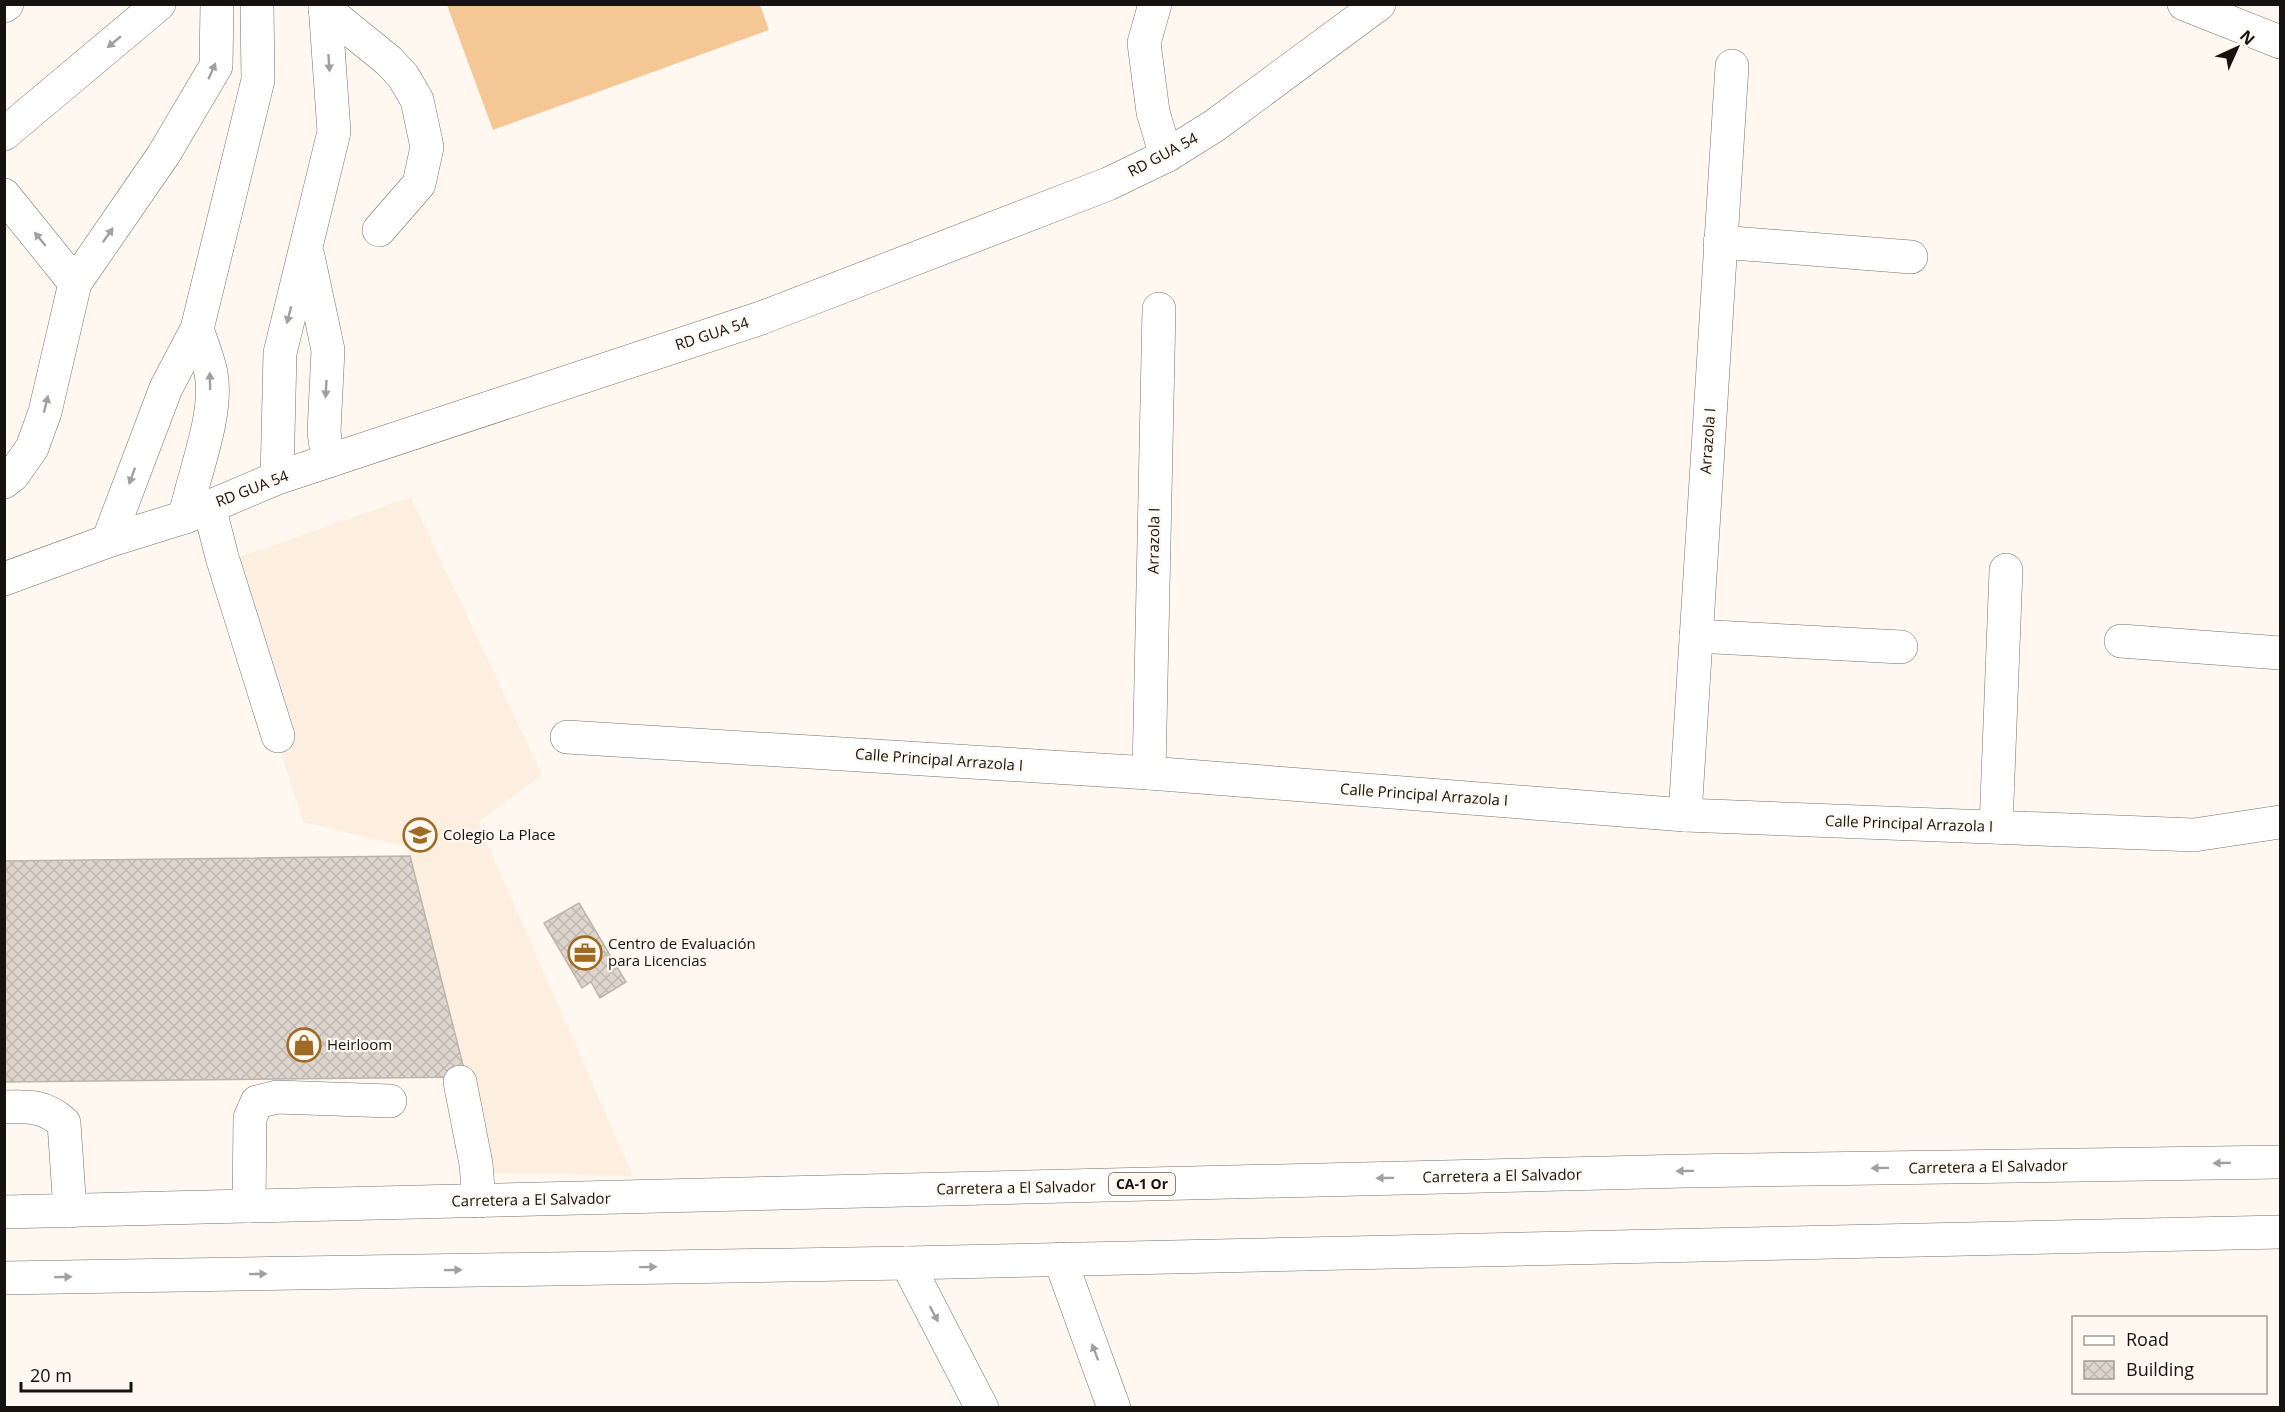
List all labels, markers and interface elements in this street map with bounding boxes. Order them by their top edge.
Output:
north arrow [2207,18,2267,78]
text: N [2235,25,2260,50]
one-way arrow [107,35,122,48]
one-way arrow [324,53,334,72]
one-way arrow [207,61,217,79]
street label: RD GUA 54 [1124,127,1201,181]
one-way arrow [102,227,113,243]
one-way arrow [33,231,46,247]
one-way arrow [284,306,294,325]
street label: RD GUA 54 [672,312,752,354]
one-way arrow [206,372,215,391]
one-way arrow [321,379,330,398]
one-way arrow [42,395,52,413]
street label: Arrazola I [1695,407,1719,475]
street label: RD GUA 54 [212,465,291,511]
one-way arrow [126,467,136,485]
street label: Arrazola I [1142,508,1164,574]
street label: Calle Principal Arrazola I [854,743,1024,775]
street label: Calle Principal Arrazola I [1339,778,1509,810]
street label: Calle Principal Arrazola I [1825,810,1993,836]
school or university icon: Colegio La Place [402,817,438,853]
place label: Colegio La Place [443,824,555,844]
place label: Centro de Evaluación para Licencias [608,933,756,970]
office icon: Centro de Evaluación para Licencias [567,935,603,971]
shop icon: Heirloom [286,1027,322,1063]
place label: Heirloom [327,1034,392,1054]
street label: Carretera a El Salvador [1908,1155,2068,1177]
one-way arrow [2213,1158,2232,1168]
one-way arrow [1871,1163,1890,1173]
street label: Carretera a El Salvador [1422,1164,1582,1186]
one-way arrow [1676,1166,1695,1176]
road number: CA-1 Or [1109,1173,1175,1195]
one-way arrow [1376,1174,1395,1183]
street label: Carretera a El Salvador [936,1176,1096,1198]
street label: Carretera a El Salvador [451,1188,611,1210]
one-way arrow [638,1262,657,1272]
one-way arrow [443,1265,462,1275]
one-way arrow [248,1269,267,1278]
one-way arrow [53,1272,72,1282]
one-way arrow [929,1306,939,1323]
legend [2072,1316,2267,1394]
text: Road [2126,1327,2169,1351]
one-way arrow [1090,1343,1100,1361]
scale bar [21,1355,130,1393]
text: Building [2126,1357,2194,1381]
text: 20 m [30,1363,72,1387]

